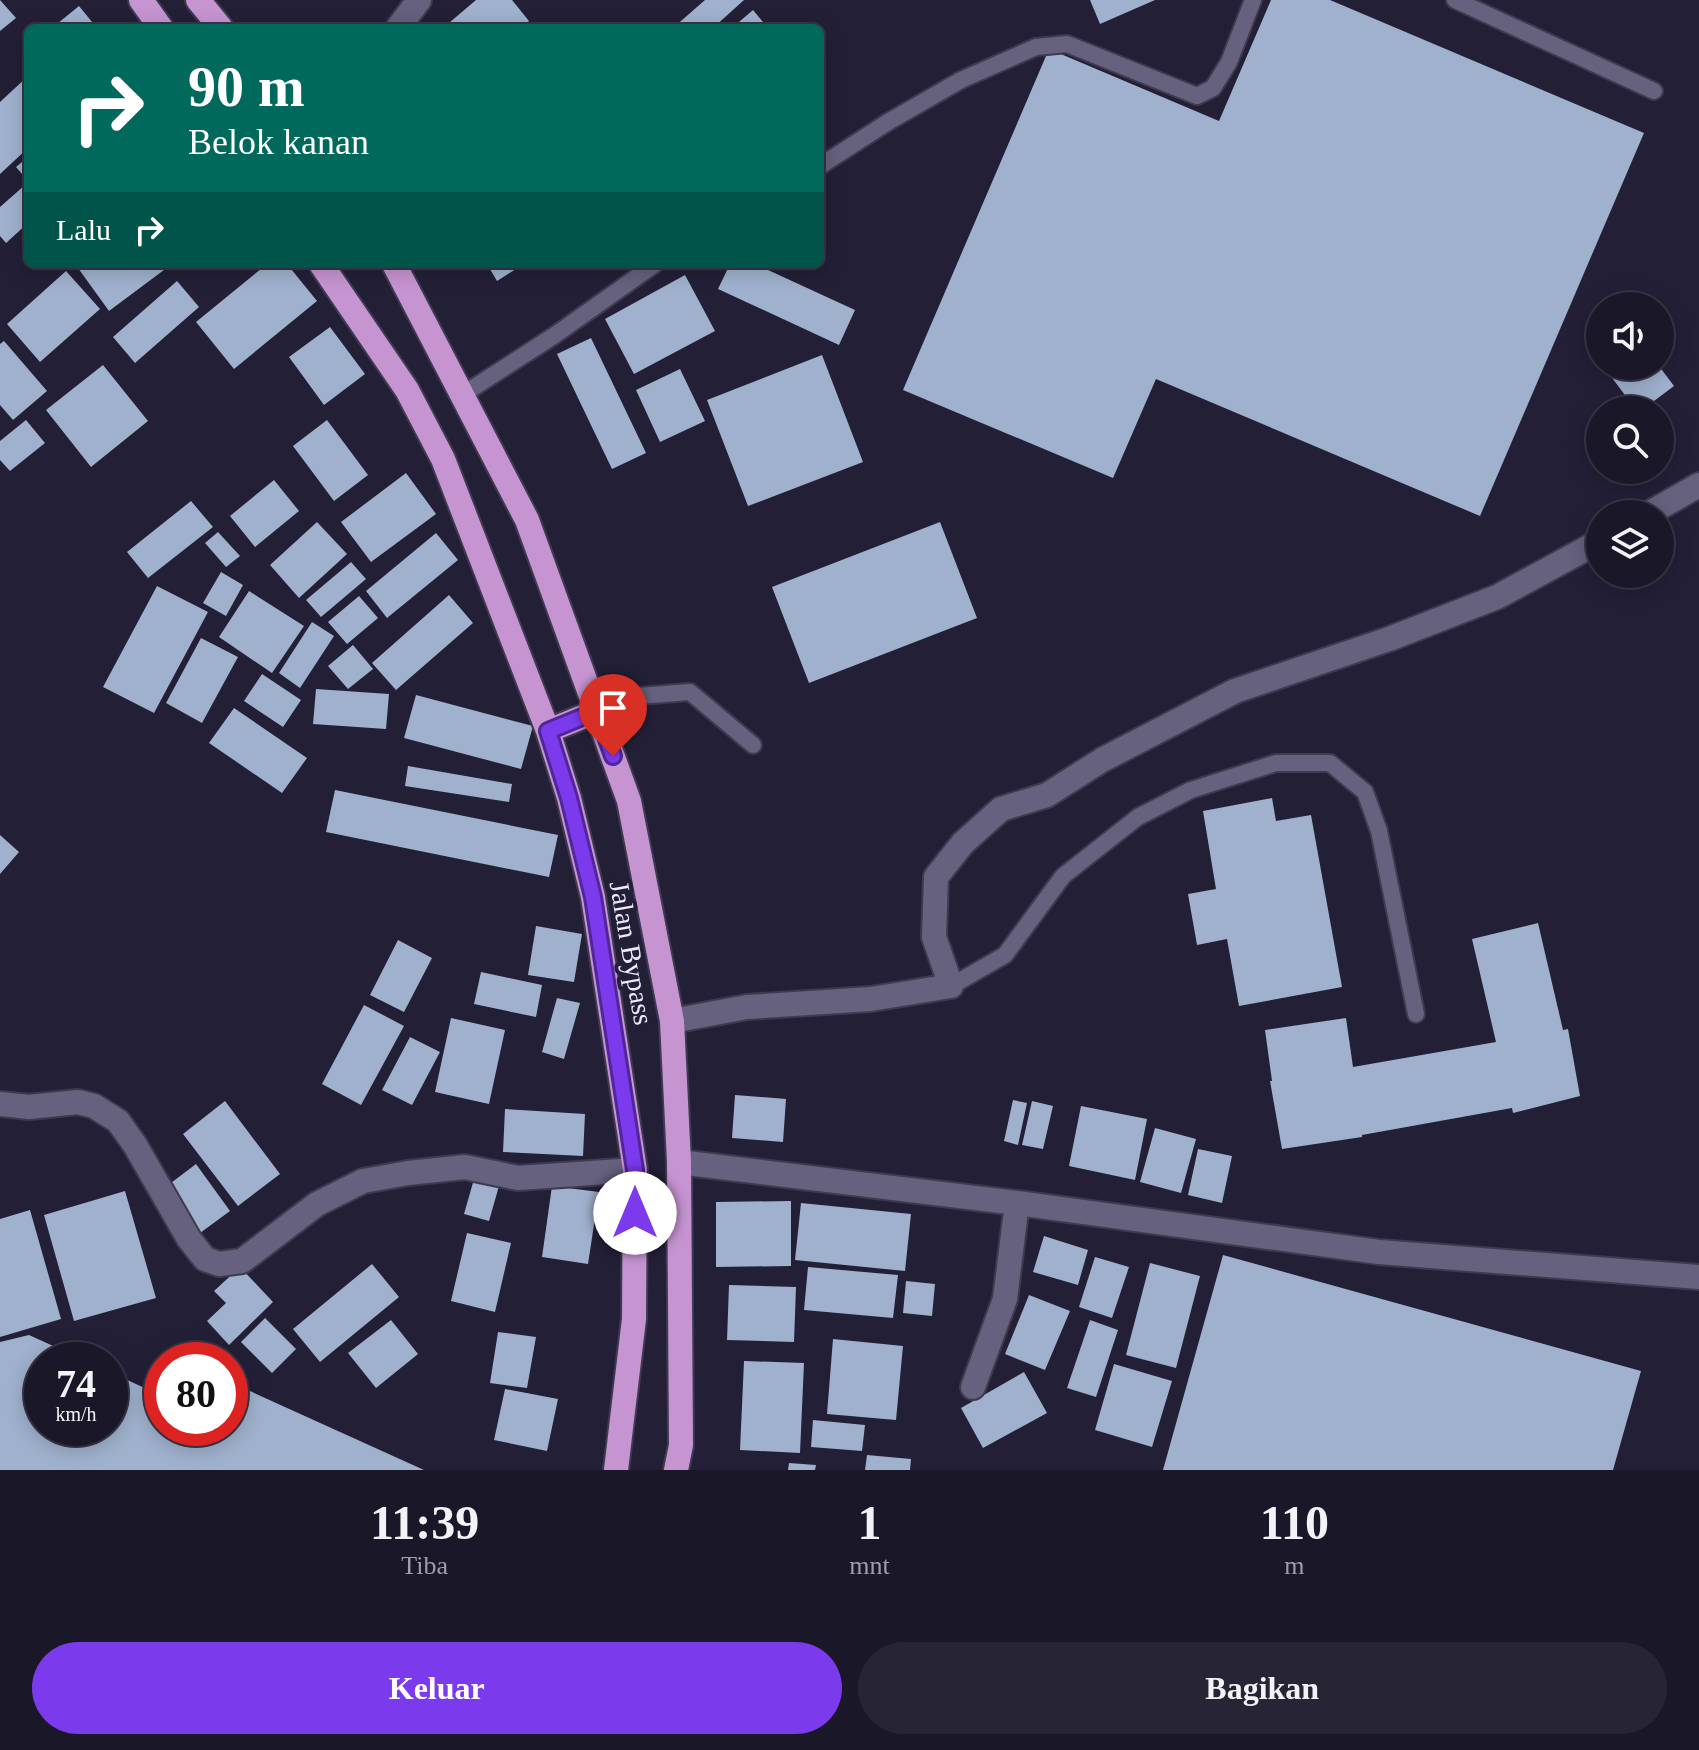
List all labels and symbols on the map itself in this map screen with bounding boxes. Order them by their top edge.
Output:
pin [579,674,647,756]
street label: Jalan Bypass [604,879,659,1027]
position arrow [593,1171,677,1255]
speed limit sign: 80 [144,1342,248,1446]

